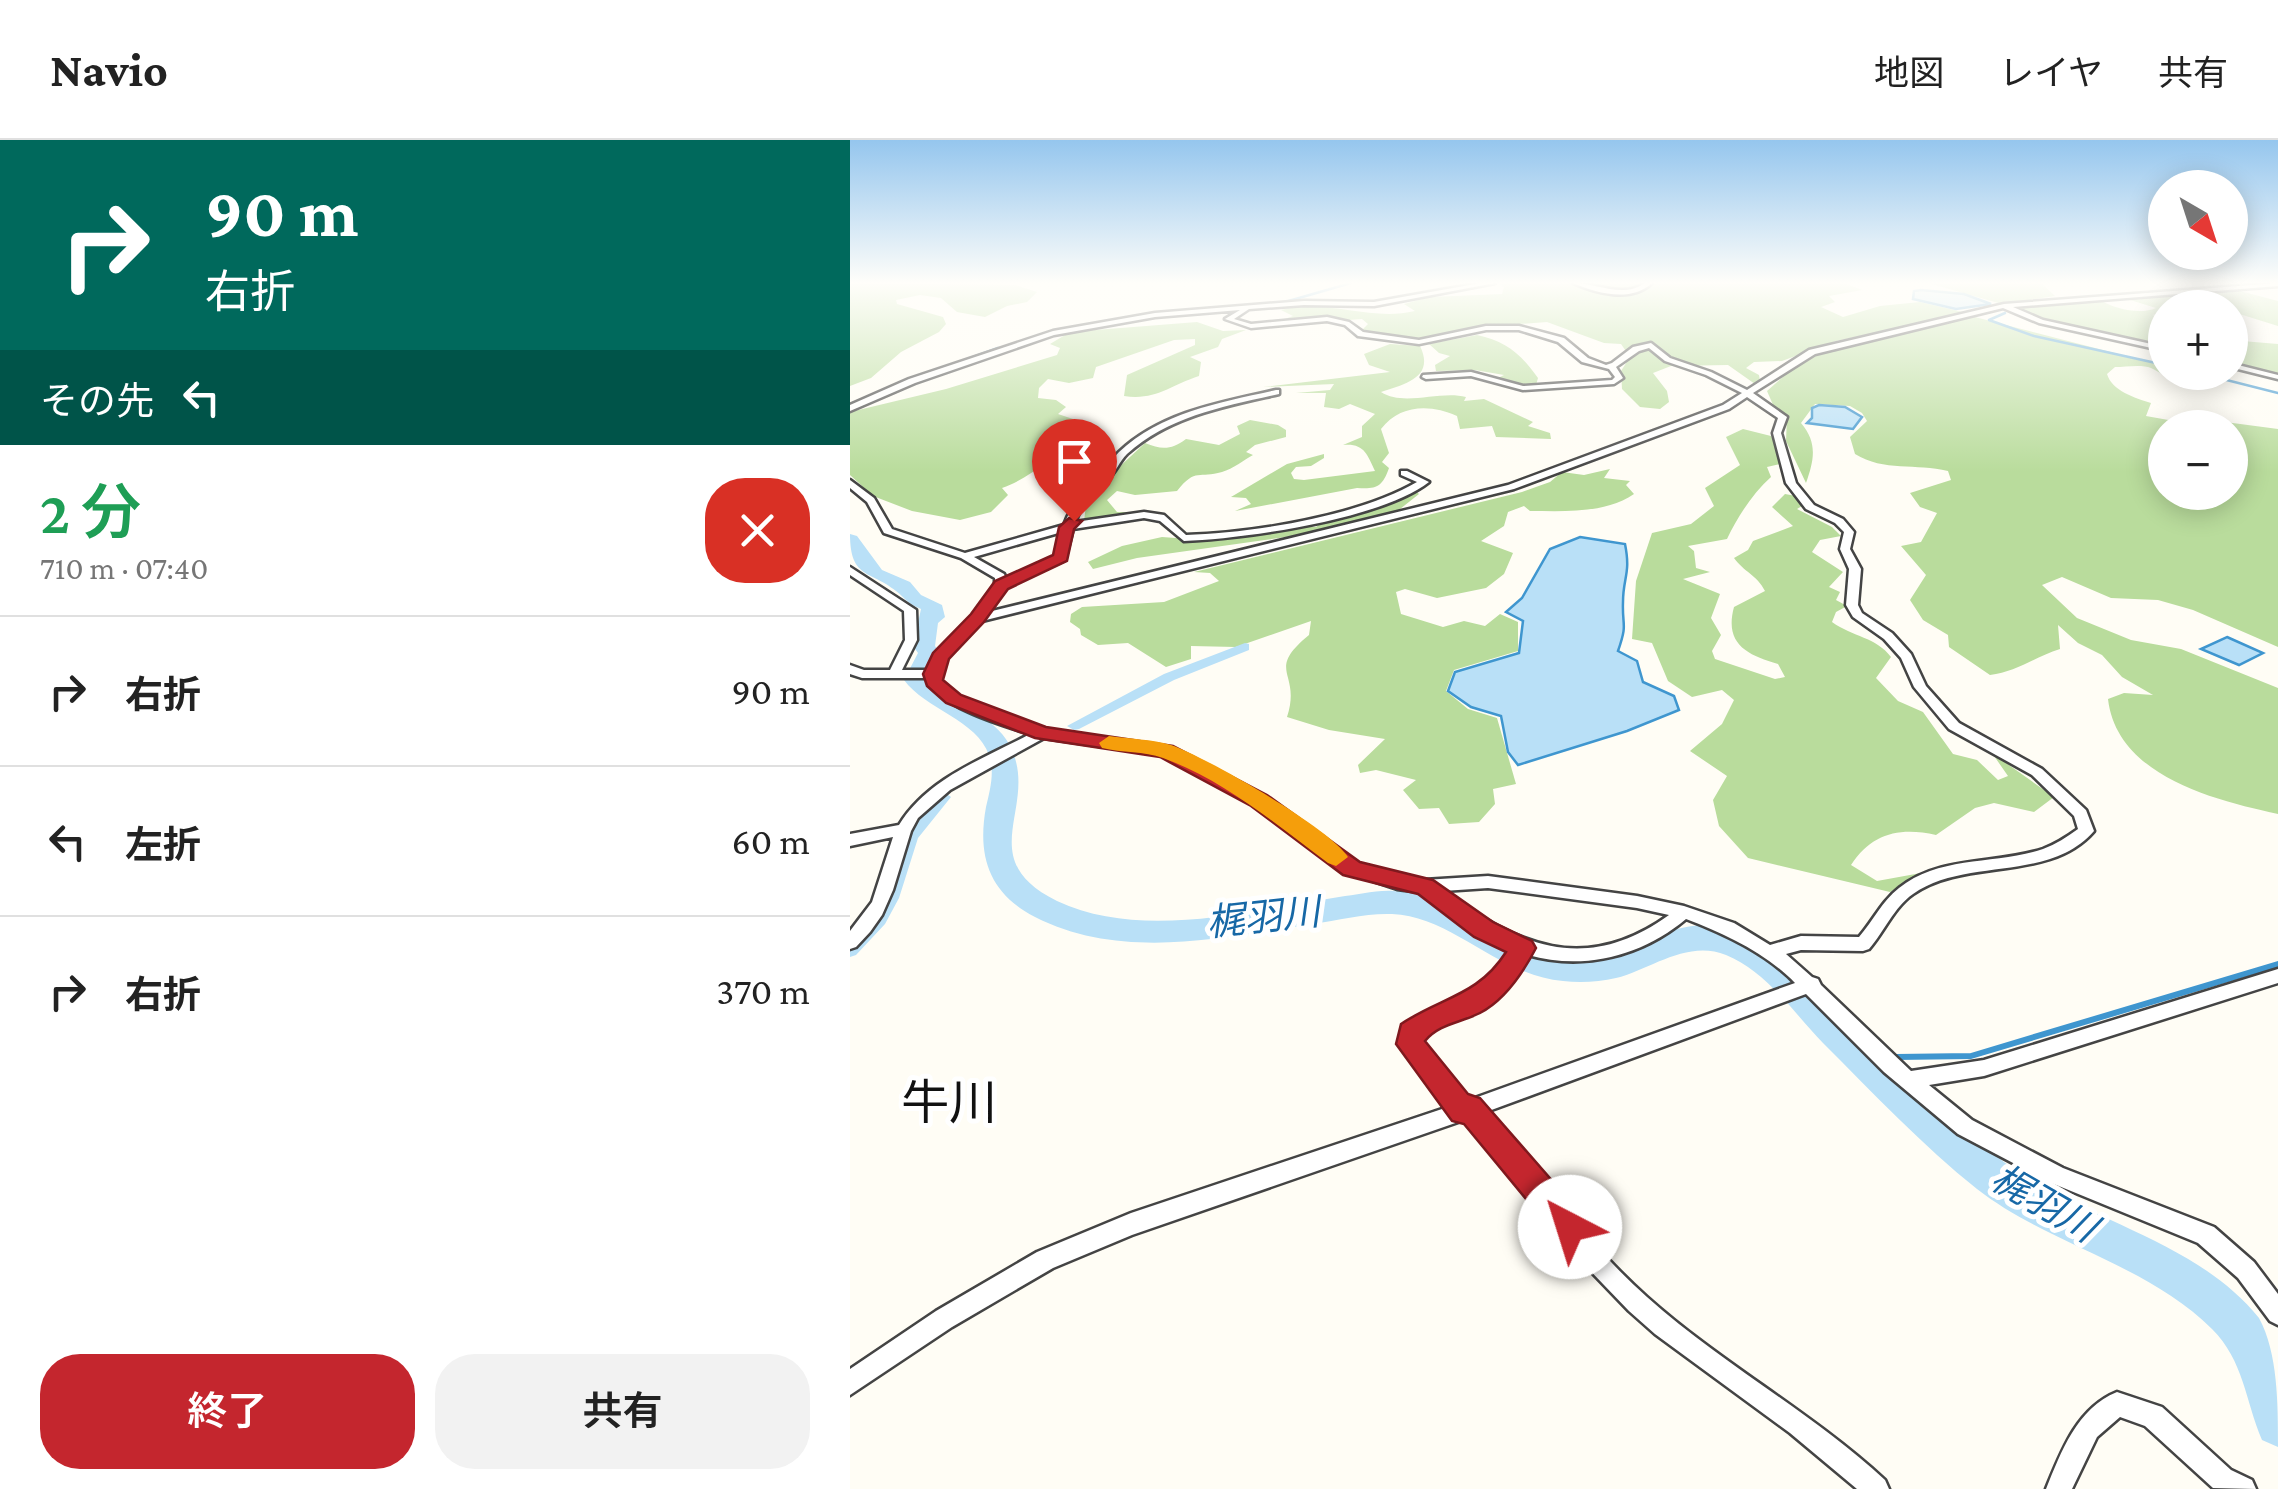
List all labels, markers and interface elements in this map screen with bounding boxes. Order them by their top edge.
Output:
text: Navio [50,43,168,96]
text: 地図 [1874,54,1944,93]
text: レイヤ [1999,54,2103,93]
text: 共有 [2158,54,2228,93]
north arrow [2148,170,2248,270]
map controls [2148,170,2248,510]
text: 90 m [205,173,358,251]
icon: right [40,180,170,310]
text: 右折 [205,267,295,317]
button: + [2148,290,2248,390]
icon: left [174,370,229,425]
text: その先 [40,380,154,422]
button: − [2148,410,2248,510]
pin [1032,419,1117,522]
icon: arrive [1047,434,1102,489]
button: close [705,478,810,583]
text: 2 分 [40,479,141,546]
text: 710 m · 07:40 [40,550,208,586]
icon: right [40,664,95,719]
text: 90 m [732,670,810,712]
text: 右折 [125,674,201,716]
icon: left [40,814,95,869]
text: 60 m [732,820,810,862]
text: 左折 [125,824,201,866]
water label: 梶羽川 [1204,890,1326,944]
icon: right [40,964,95,1019]
text: 370 m [716,970,810,1012]
text: 右折 [125,974,201,1016]
district label: 牛川 [901,1076,997,1129]
water label: 梶羽川 [1984,1156,2107,1252]
position arrow [1518,1175,1622,1279]
button: 終了 [40,1354,415,1469]
button: 共有 [435,1354,810,1469]

